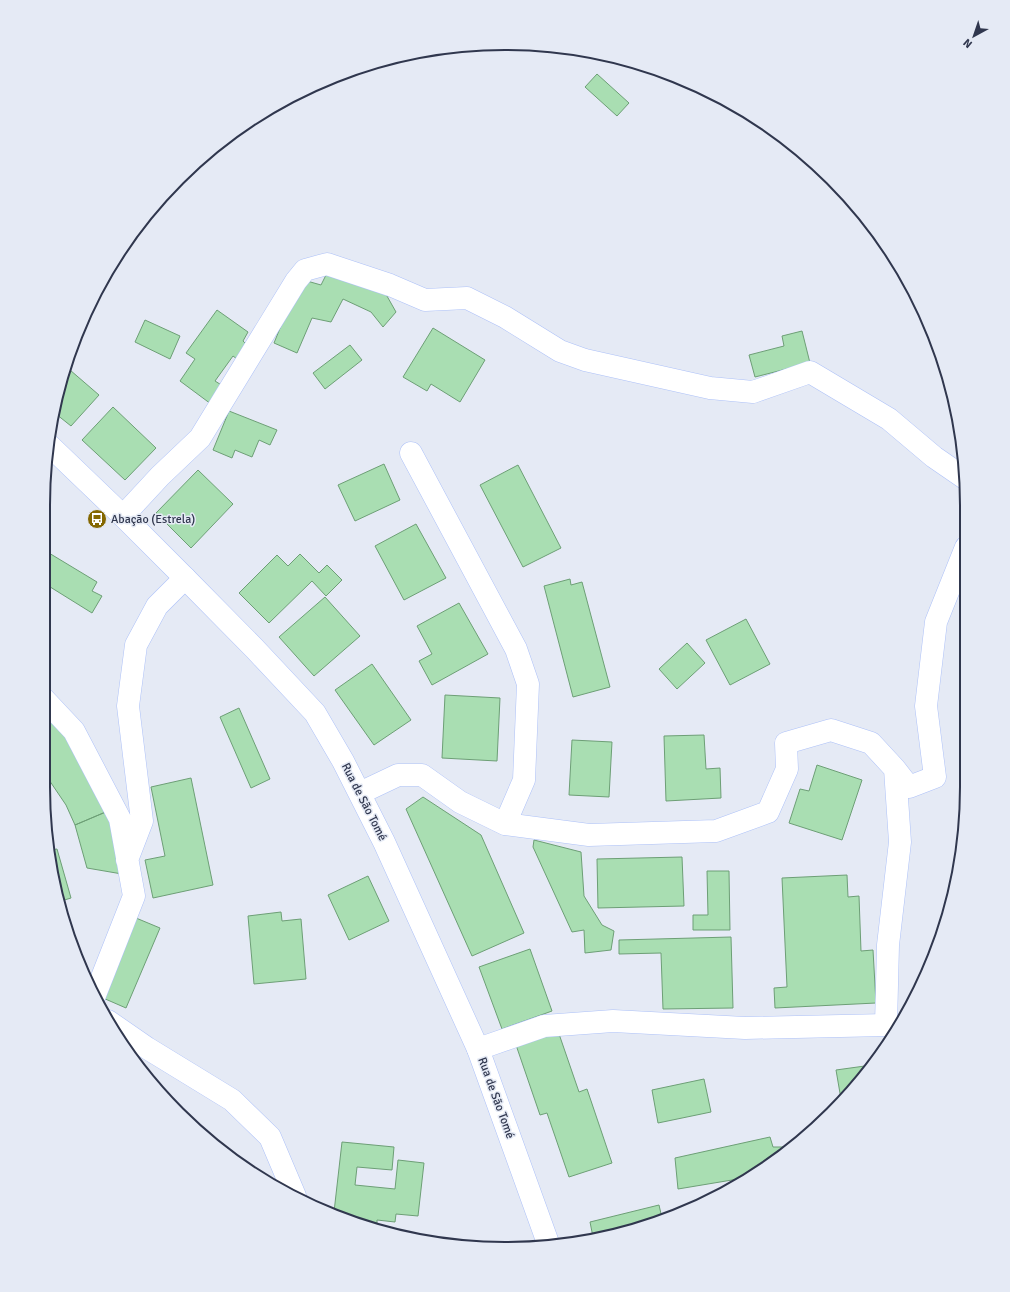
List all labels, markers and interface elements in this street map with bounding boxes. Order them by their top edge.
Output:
north arrow [954,16,994,56]
text: N [961,36,975,51]
bus stop icon: Abação (Estrela) [86,508,108,530]
place label: Abação (Estrela) [111,512,195,527]
street label: Rua de São Tomé [338,760,390,844]
street label: Rua de São Tomé [474,1055,518,1141]

